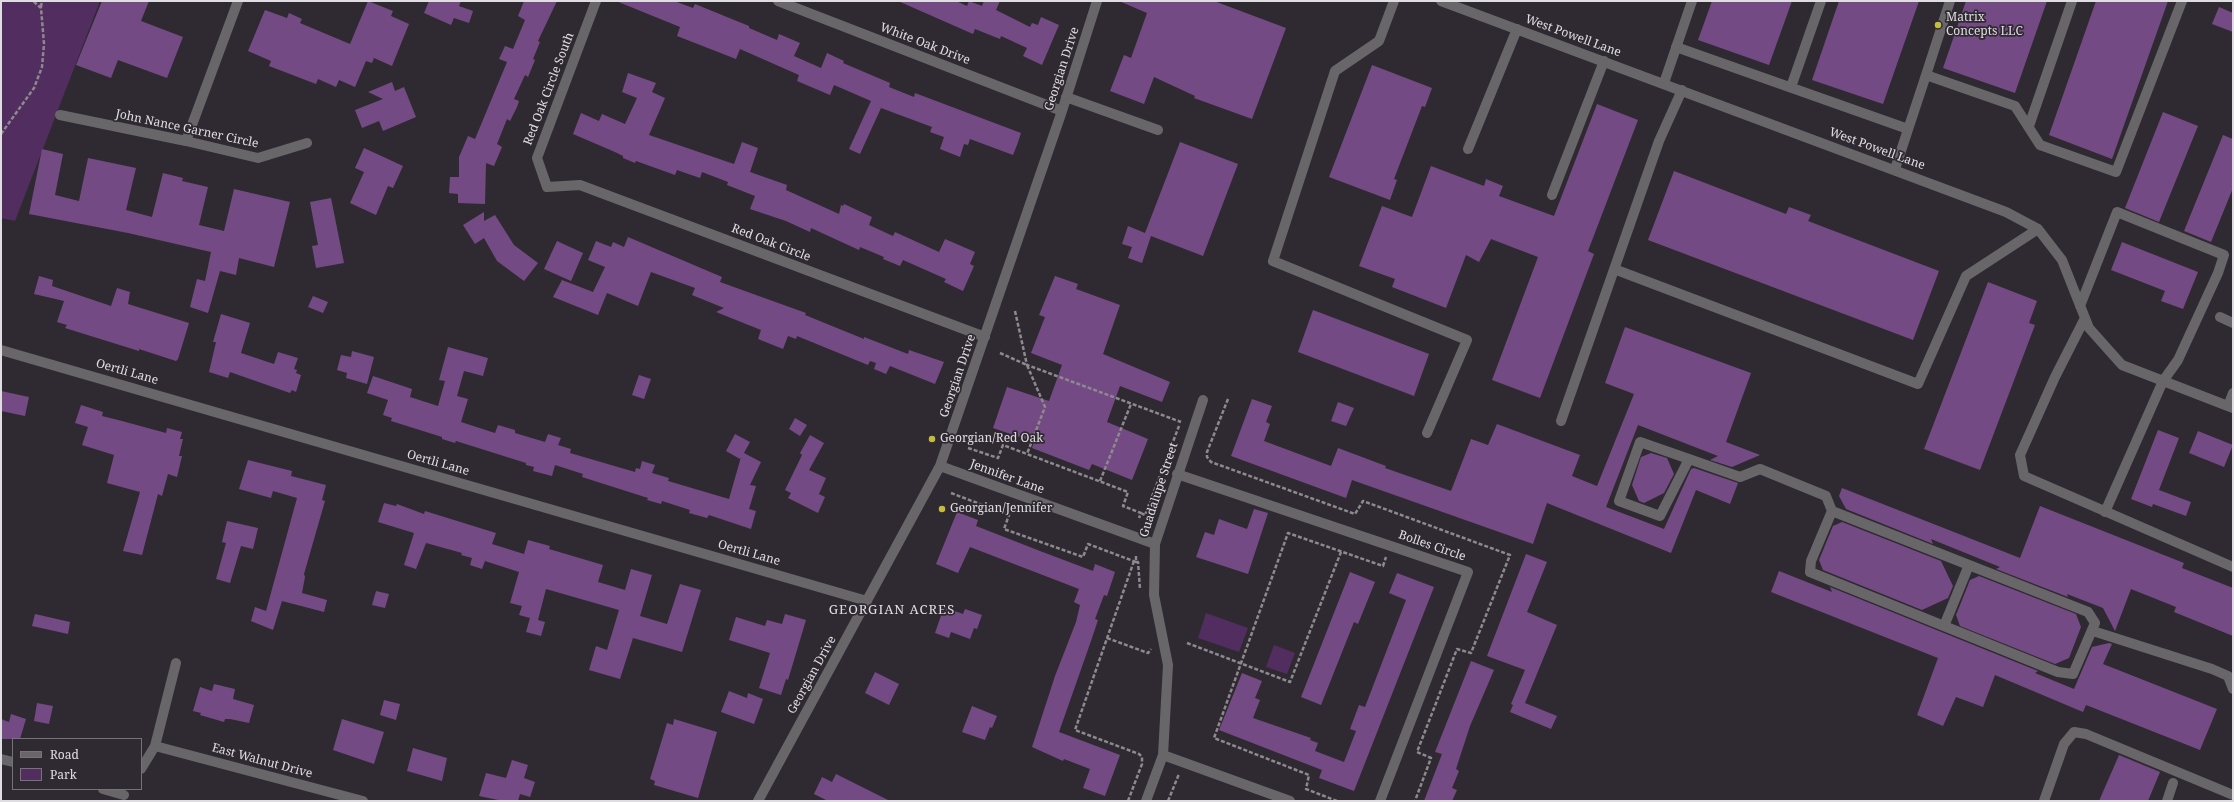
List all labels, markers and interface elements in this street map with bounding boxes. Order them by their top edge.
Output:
place label: Matrix Concepts LLC [1946,11,2023,39]
street label: West Powell Lane [1523,12,1623,60]
street label: White Oak Drive [878,20,972,68]
marker: Matrix Concepts LLC [1933,20,1943,30]
street label: Georgian Drive [1042,25,1082,113]
street label: Red Oak Circle South [521,31,577,147]
street label: John Nance Garner Circle [114,107,260,151]
street label: West Powell Lane [1827,125,1927,173]
street label: Red Oak Circle [729,221,813,265]
street label: Georgian Drive [937,332,979,420]
street label: Oertli Lane [94,356,160,388]
place label: Georgian/Red Oak [940,432,1043,446]
marker: Georgian/Red Oak [927,434,937,444]
street label: Guadalupe Street [1137,441,1181,539]
street label: Oertli Lane [405,447,471,479]
street label: Jennifer Lane [968,457,1046,497]
place label: Georgian/Jennifer [950,502,1052,516]
marker: Georgian/Jennifer [937,504,947,514]
street label: Bolles Circle [1397,528,1467,564]
street label: Oertli Lane [716,537,782,569]
district label: GEORGIAN ACRES [829,602,955,618]
street label: Georgian Drive [785,633,839,717]
legend [12,738,142,790]
street label: East Walnut Drive [210,741,314,781]
text: Road [50,746,79,763]
text: Park [50,766,77,783]

